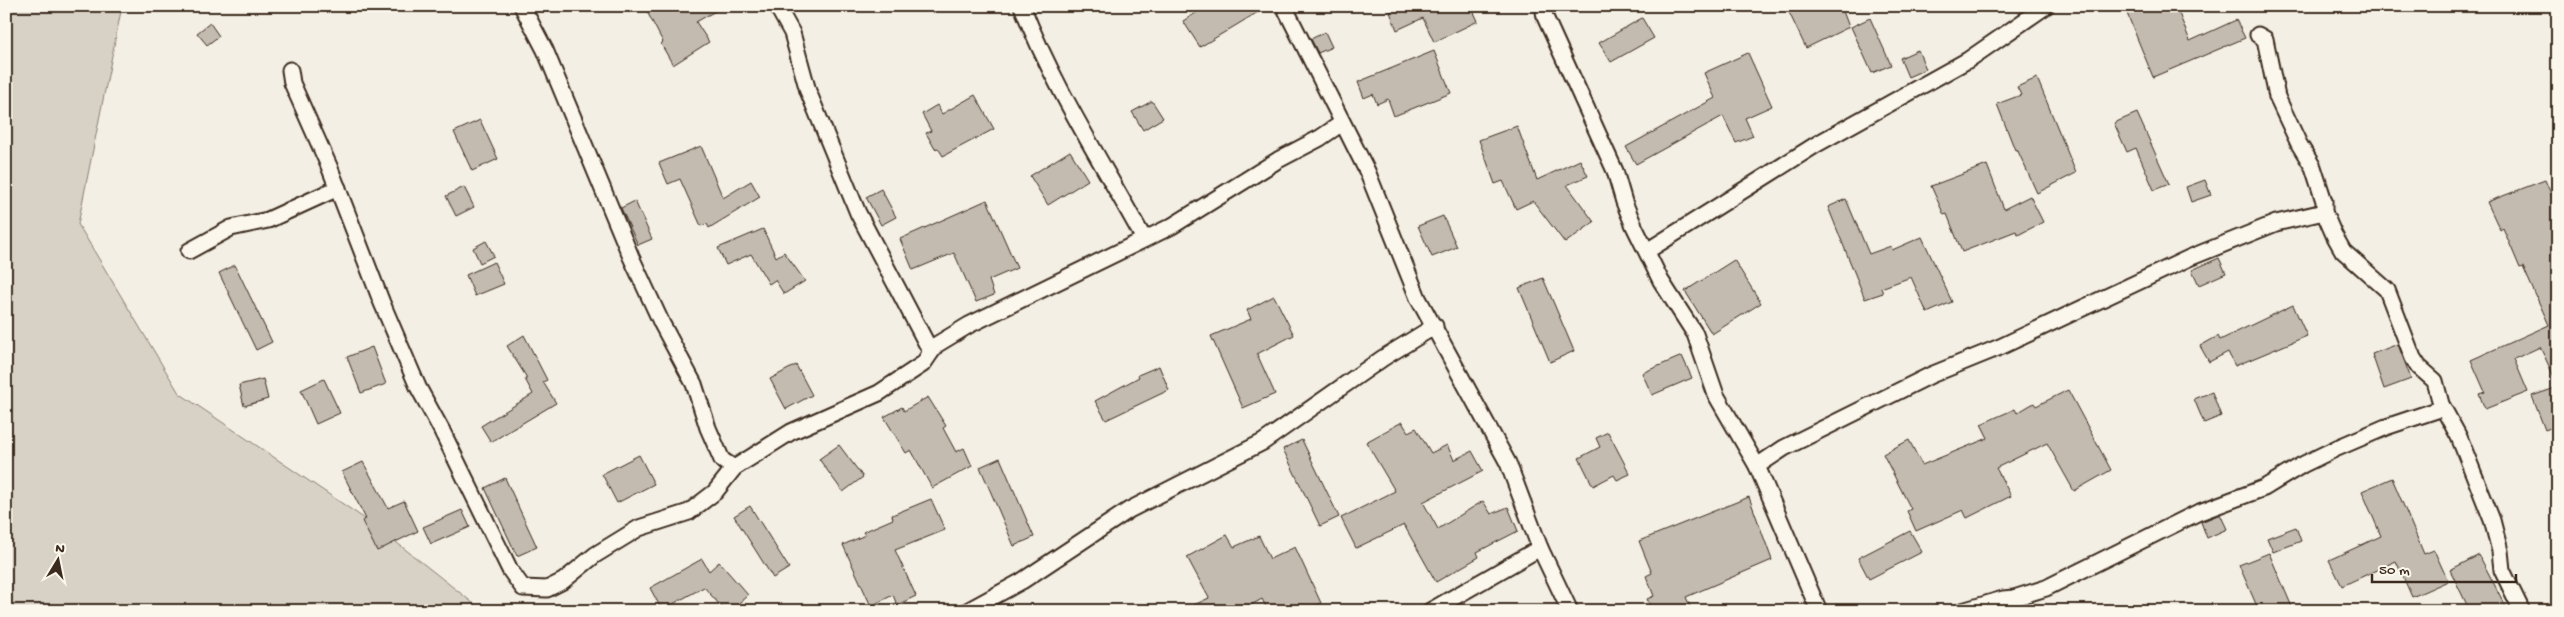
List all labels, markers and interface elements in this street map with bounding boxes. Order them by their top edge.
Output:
north arrow [32,534,82,584]
text: N [54,540,66,559]
scale bar [2372,552,2515,584]
text: 50 m [2379,562,2410,580]

